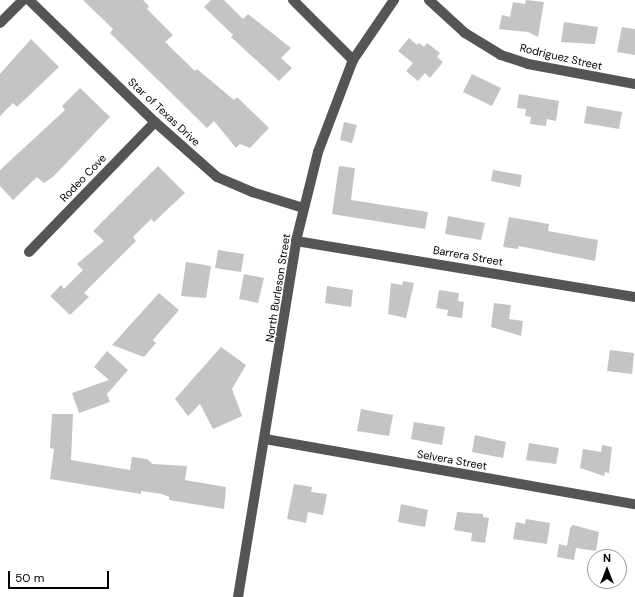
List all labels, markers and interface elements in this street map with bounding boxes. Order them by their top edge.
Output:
street label: Rodriguez Street [519,41,603,73]
street label: Star of Texas Drive [125,75,203,149]
street label: Rodeo Cove [57,151,109,205]
street label: North Burleson Street [263,233,293,343]
street label: Barrera Street [432,243,504,269]
street label: Selvera Street [416,447,488,473]
north arrow [587,549,627,589]
text: N [603,551,611,565]
scale bar [10,563,111,589]
text: 50 m [15,570,44,586]

